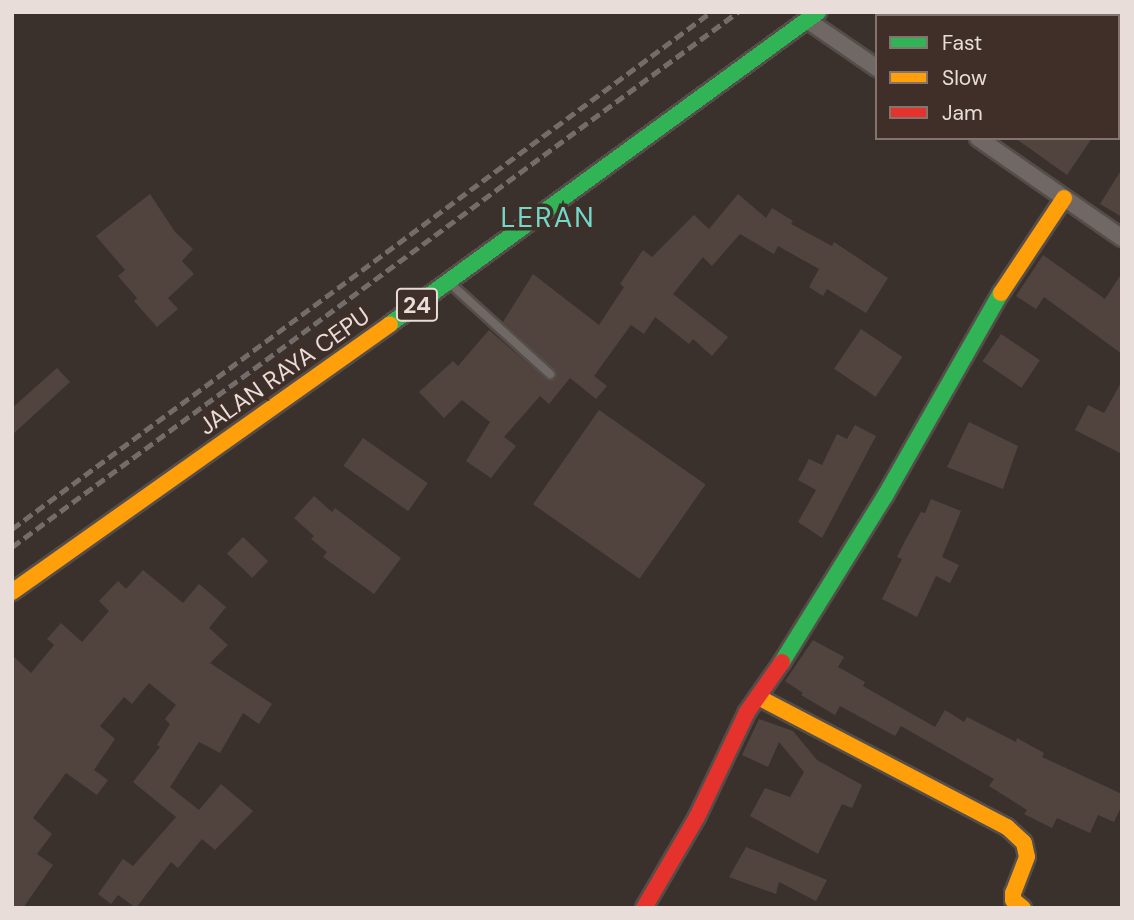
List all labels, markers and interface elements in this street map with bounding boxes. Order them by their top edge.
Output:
legend [875,14,1120,140]
text: Fast [942,29,982,57]
text: Slow [942,64,987,92]
text: Jam [942,99,983,127]
district label: LERAN [501,201,595,235]
road number: 24 [394,286,440,324]
street label: JALAN RAYA CEPU [193,301,375,441]

